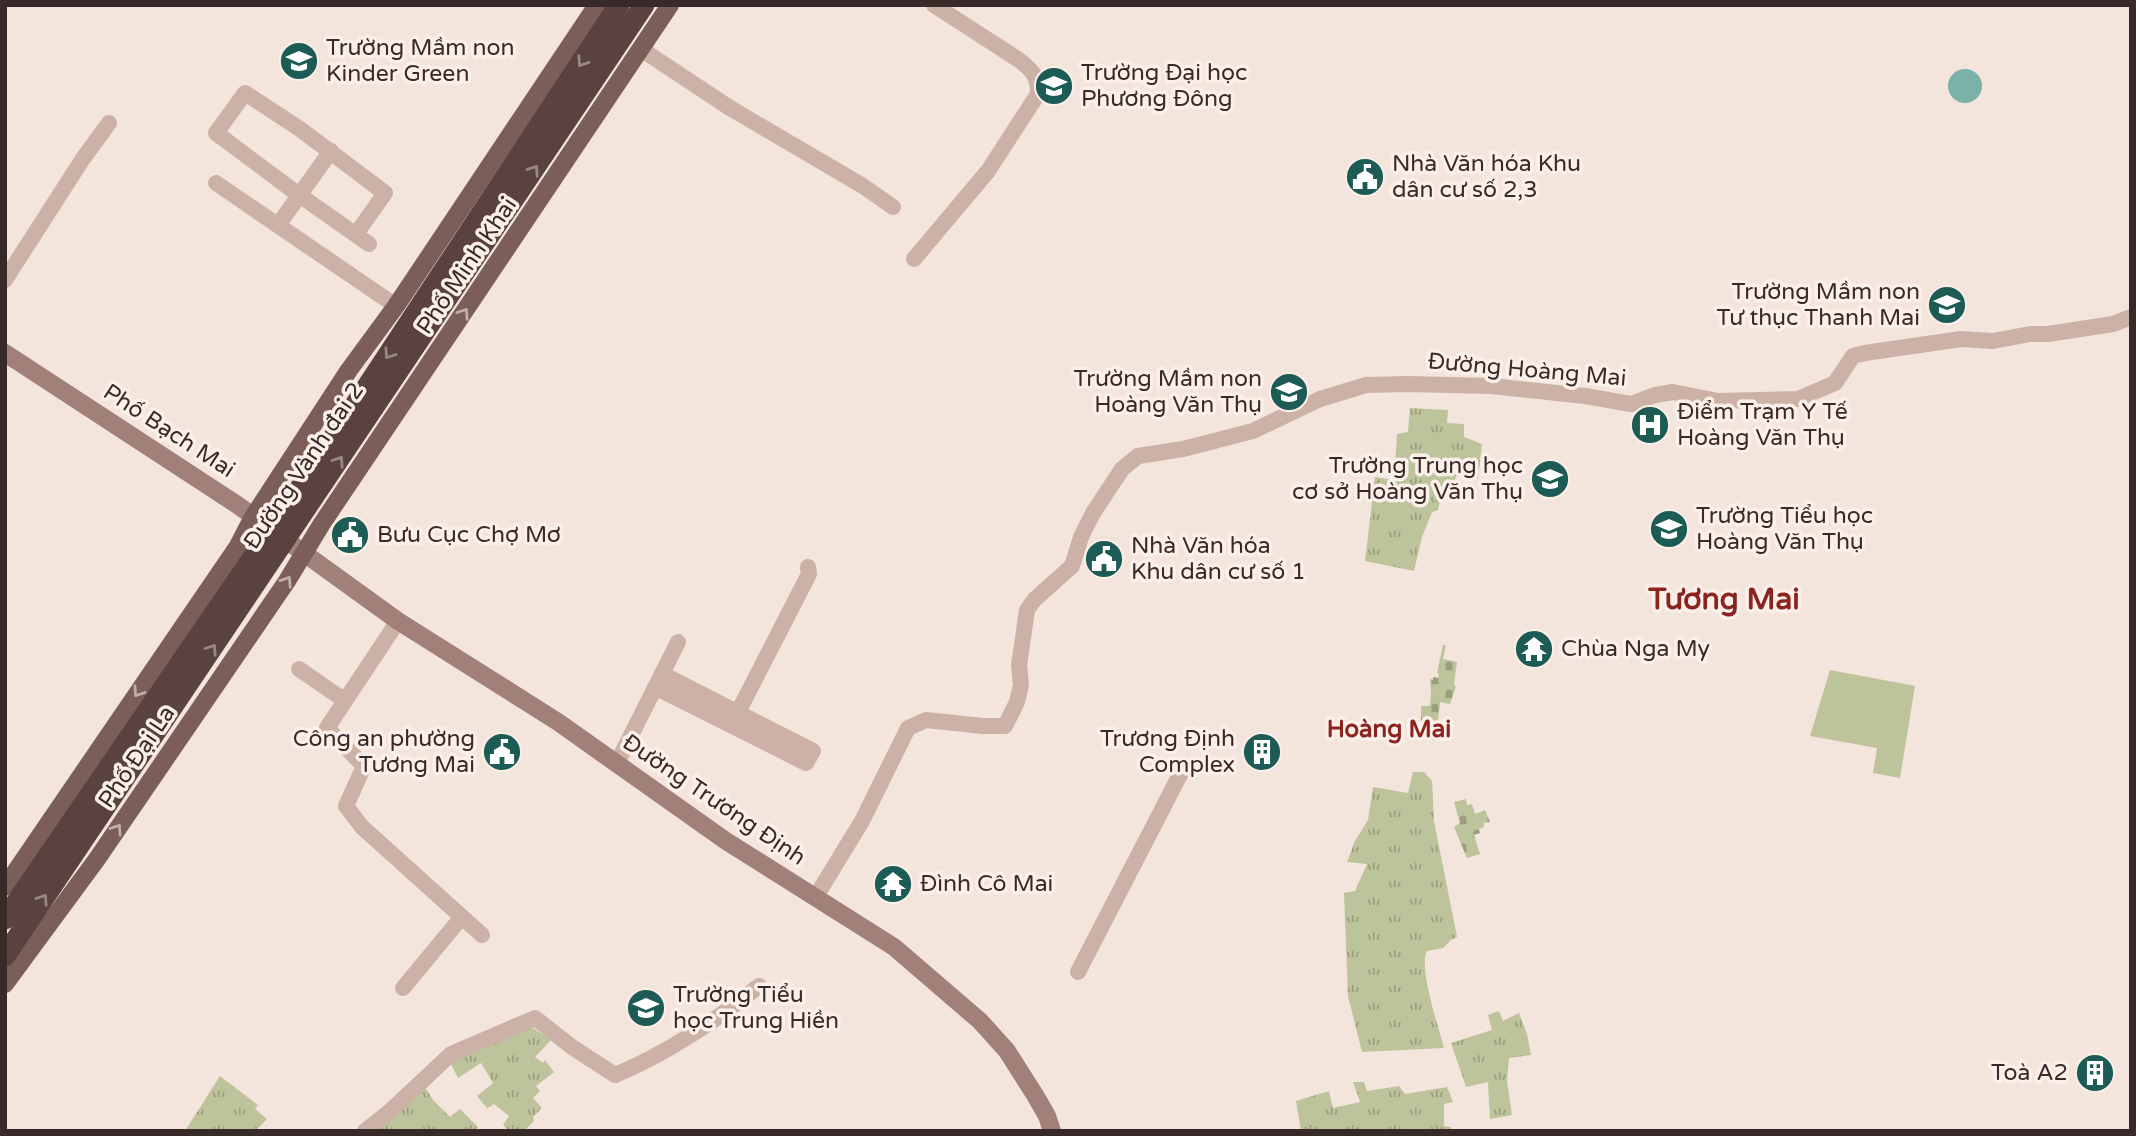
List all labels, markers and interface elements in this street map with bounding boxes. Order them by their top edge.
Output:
place label: Trường Mầm non Kinder Green [326,34,514,88]
school or university icon: Trường Mầm non Kinder Green [278,40,320,82]
one-way arrow [578,54,590,67]
place label: Trường Đại học Phương Đông [1081,59,1247,113]
school or university icon: Trường Đại học Phương Đông [1033,65,1075,107]
place label: Nhà Văn hóa Khu dân cư số 2,3 [1392,150,1581,204]
public building icon: Nhà Văn hóa Khu dân cư số 2,3 [1344,156,1386,198]
one-way arrow [526,165,539,178]
street label: Phố Minh Khai [411,192,523,340]
place label: Trường Mầm non Tư thục Thanh Mai [1717,278,1920,332]
school or university icon: Trường Mầm non Tư thục Thanh Mai [1926,284,1968,326]
one-way arrow [456,308,469,321]
one-way arrow [385,346,397,359]
street label: Đường Hoàng Mai [1427,347,1627,393]
place label: Trường Mầm non Hoàng Văn Thụ [1074,365,1262,419]
school or university icon: Trường Mầm non Hoàng Văn Thụ [1268,371,1310,413]
street label: Đường Vành đai 2 [238,377,370,555]
street label: Phố Bạch Mai [98,378,240,484]
place label: Điểm Trạm Y Tế Hoàng Văn Thụ [1677,398,1848,452]
hospital icon: Điểm Trạm Y Tế Hoàng Văn Thụ [1629,404,1671,446]
place label: Trường Trung học cơ sở Hoàng Văn Thụ [1292,452,1523,506]
one-way arrow [331,456,343,469]
school or university icon: Trường Trung học cơ sở Hoàng Văn Thụ [1529,458,1571,500]
place label: Trường Tiểu học Hoàng Văn Thụ [1696,502,1873,556]
school or university icon: Trường Tiểu học Hoàng Văn Thụ [1648,508,1690,550]
public building icon: Bưu Cục Chợ Mơ [329,514,371,556]
place label: Bưu Cục Chợ Mơ [377,521,561,549]
place label: Nhà Văn hóa Khu dân cư số 1 [1131,532,1306,586]
public building icon: Nhà Văn hóa Khu dân cư số 1 [1083,538,1125,580]
one-way arrow [278,575,291,588]
district label: Tương Mai [1647,581,1800,618]
temple icon: Chùa Nga My [1513,628,1555,670]
place label: Chùa Nga My [1561,635,1710,663]
one-way arrow [203,644,216,657]
one-way arrow [133,685,146,698]
street label: Phố Đại La [93,701,181,813]
district label: Hoàng Mai [1327,715,1451,744]
place label: Công an phường Tương Mai [293,725,475,779]
place label: Trương Định Complex [1100,725,1235,779]
street label: Đường Trương Định [617,728,811,872]
public building icon: Công an phường Tương Mai [481,731,523,773]
building icon: Trương Định Complex [1241,731,1283,773]
one-way arrow [109,824,121,837]
temple icon: Đình Cô Mai [872,863,914,905]
place label: Đình Cô Mai [920,870,1053,898]
one-way arrow [35,894,47,907]
place label: Trường Tiểu học Trung Hiền [673,981,839,1035]
school or university icon: Trường Tiểu học Trung Hiền [625,987,667,1029]
building icon: Toà A2 [2074,1052,2116,1094]
place label: Toà A2 [1991,1059,2068,1087]

